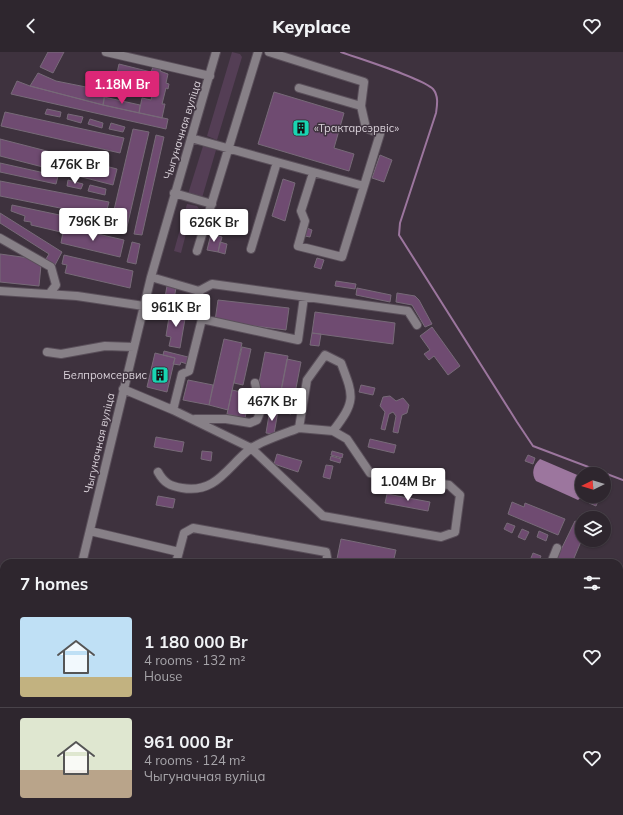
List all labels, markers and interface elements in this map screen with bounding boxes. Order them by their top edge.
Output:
icon: back [20,15,42,37]
text: Keyplace [272,15,351,38]
icon: heart [581,15,603,37]
pin: 1.18M Br [81,71,163,105]
text: 1.18M Br [94,76,150,92]
street label: Чыгуначная вуліца [160,79,204,181]
building icon: «Трактарсэрвіс» [291,118,311,138]
place label: «Трактарсэрвіс» [314,121,399,135]
pin: 476K Br [38,151,112,185]
text: 476K Br [50,156,100,172]
pin: 796K Br [56,208,130,242]
pin: 626K Br [177,209,251,243]
text: 796K Br [68,213,118,229]
text: 626K Br [189,214,239,230]
pin: 961K Br [139,294,213,328]
text: 961K Br [151,299,201,315]
building icon: Белпромсервис [150,365,170,385]
place label: Белпромсервис [63,368,147,382]
pin: 467K Br [235,388,309,422]
street label: Чыгуначная вуліца [81,391,117,495]
text: 467K Br [247,393,297,409]
north arrow [575,467,611,503]
map controls [575,467,611,547]
pin: 1.04M Br [367,468,449,502]
text: 1.04M Br [380,473,436,489]
button: layers [575,511,611,547]
icon: filters [581,572,603,594]
text: 7 homes [20,573,88,594]
text: 1 180 000 Br [144,631,248,652]
icon: home [52,633,100,681]
icon: heart [581,646,603,668]
text: 4 rooms · 132 m² [144,652,245,668]
text: House [144,668,182,684]
text: 961 000 Br [144,731,233,752]
icon: home [52,734,100,782]
icon: heart [581,747,603,769]
text: 4 rooms · 124 m² [144,752,245,768]
text: Чыгуначная вуліца [144,768,265,784]

